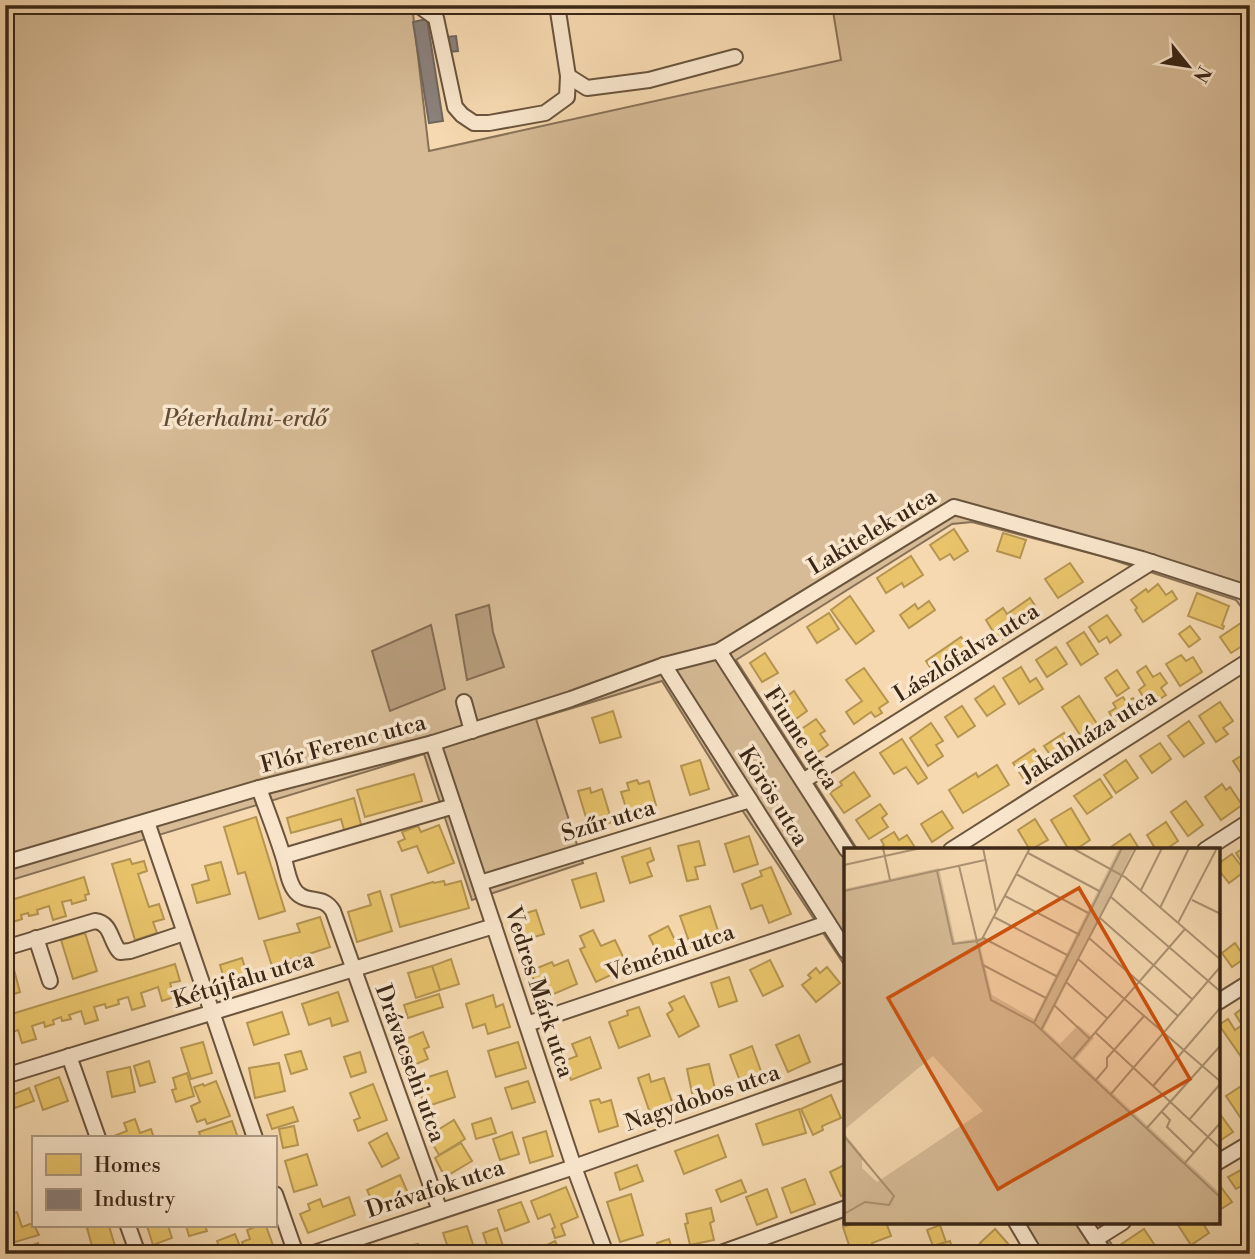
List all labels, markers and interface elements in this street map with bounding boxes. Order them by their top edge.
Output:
north arrow [1154,32,1224,102]
text: N [1188,61,1216,87]
park label: Péterhalmi-erdő [162,405,330,433]
street label: Lakitelek utca [803,482,942,581]
street label: Lászlófalva utca [889,597,1045,709]
street label: Fiume utca [758,682,845,795]
street label: Jakabháza utca [1014,682,1162,790]
street label: Flór Ferenc utca [257,708,430,780]
street label: Körös utca [732,742,815,851]
street label: Szűr utca [558,793,659,848]
inset map [844,848,1220,1224]
street label: Vedres Márk utca [498,902,580,1082]
street label: Véménd utca [602,918,738,988]
street label: Kétújfalu utca [169,945,318,1015]
street label: Drávacsehi utca [369,981,452,1146]
street label: Nagydobos utca [621,1058,784,1138]
legend [32,1136,276,1228]
text: Homes [94,1153,161,1179]
street label: Drávafok utca [363,1153,508,1225]
text: Industry [94,1187,176,1213]

